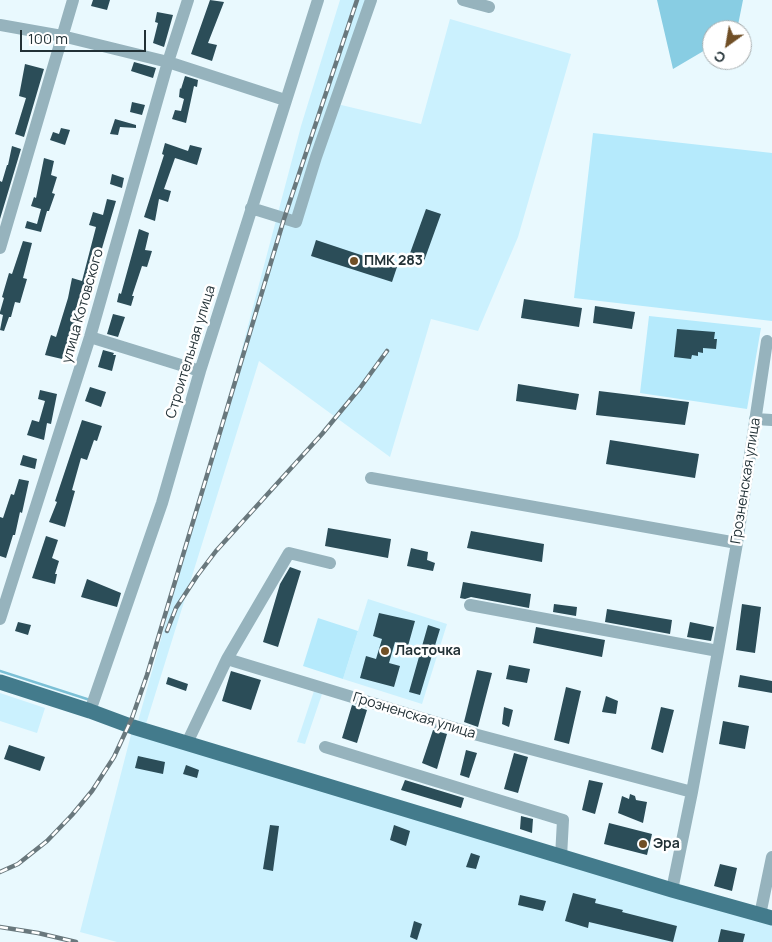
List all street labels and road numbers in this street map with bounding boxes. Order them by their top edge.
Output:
street label: улица Котовского [59,247,107,365]
street label: Строительная улица [163,283,219,421]
street label: Грозненская улица [728,417,764,545]
street label: Грозненская улица [351,689,477,743]

